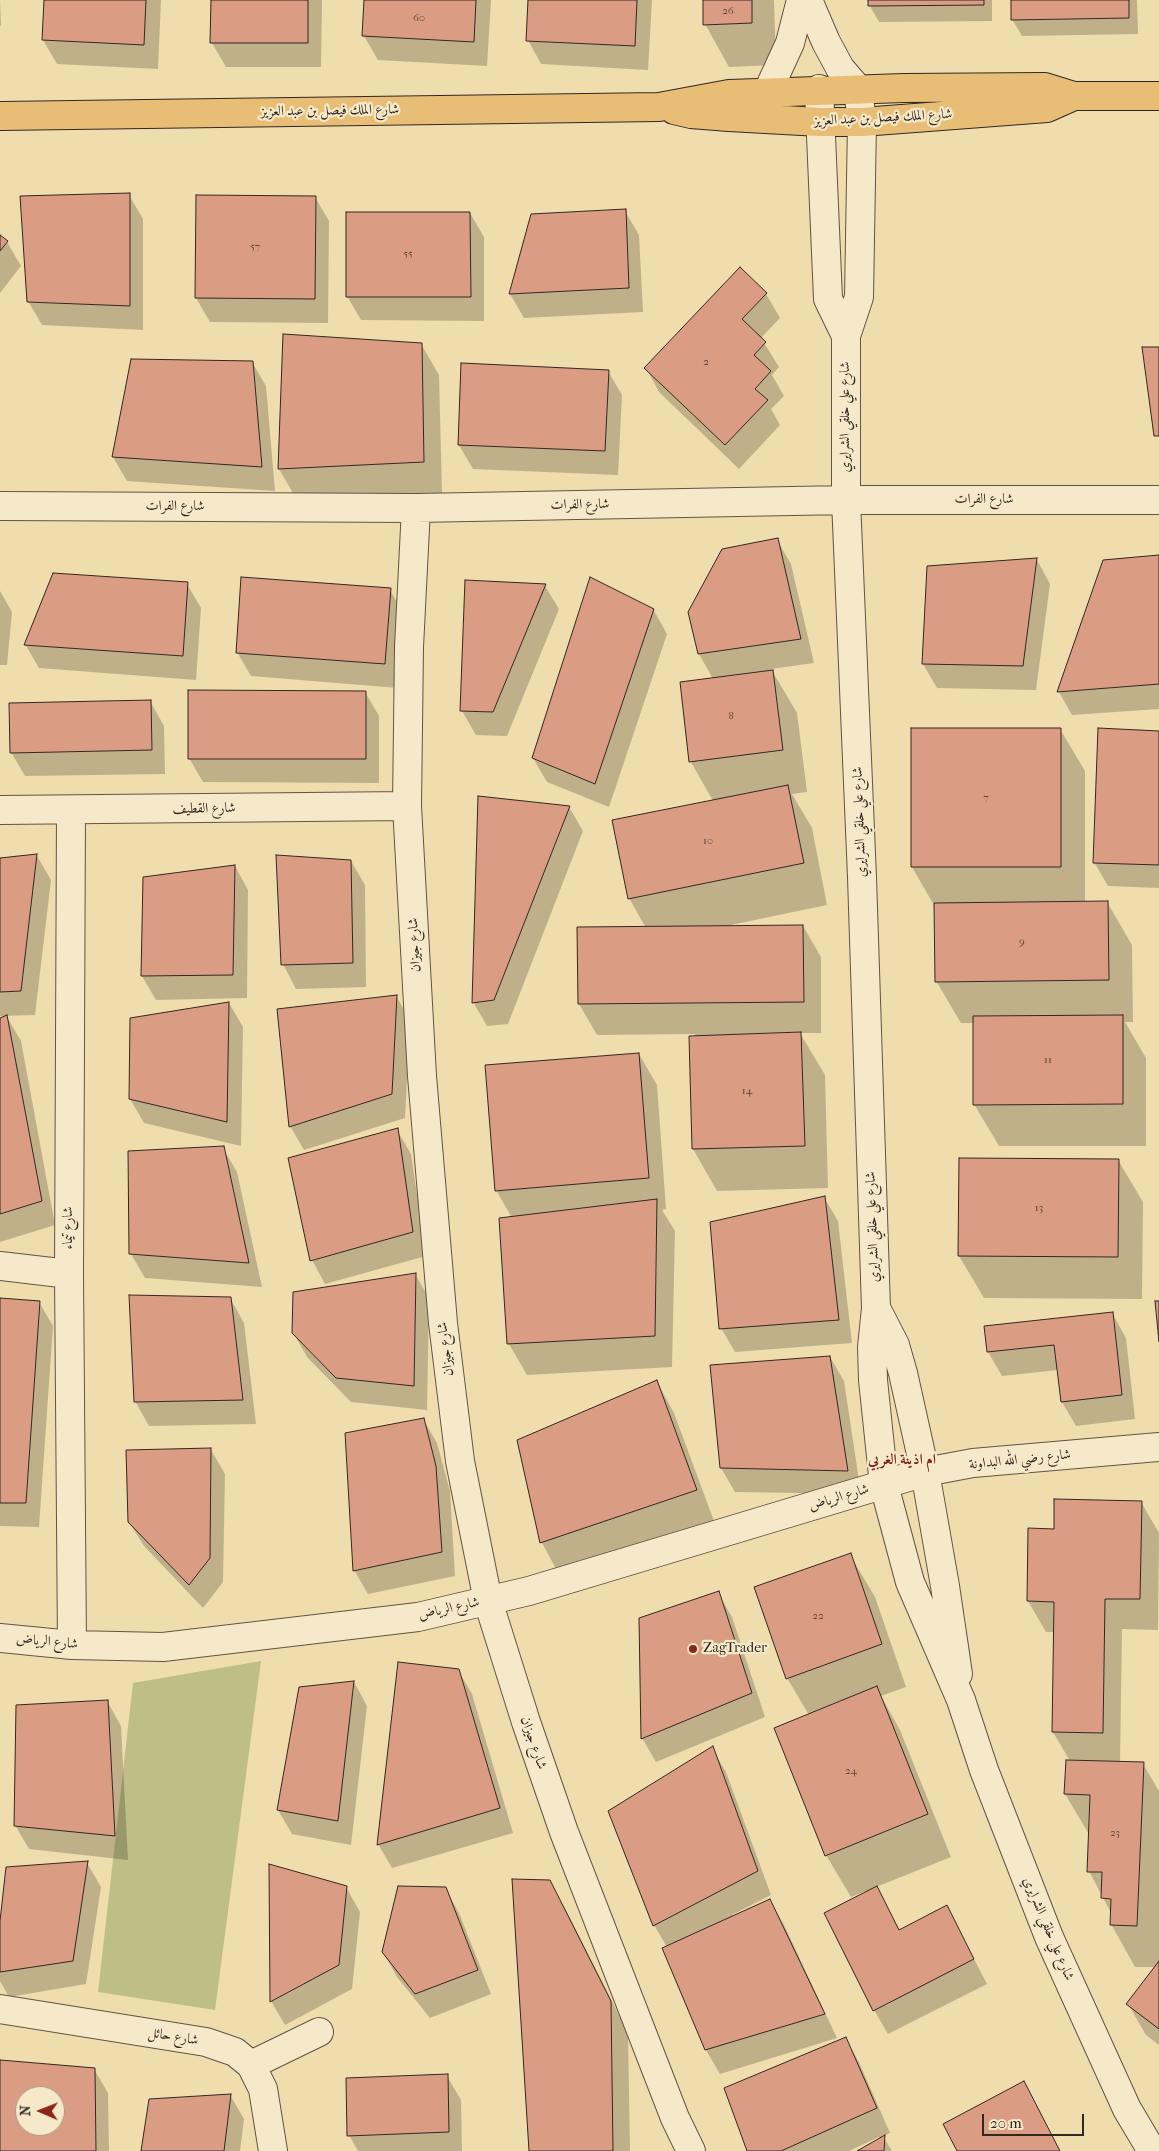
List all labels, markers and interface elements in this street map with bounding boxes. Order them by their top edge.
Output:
house number: 26 [722,4,734,18]
house number: 60 [413,11,425,25]
street label: شارع الملك فيصل بن عبد العزيز [261,101,399,121]
street label: شارع الملك فيصل بن عبد العزيز [813,106,953,130]
house number: 57 [250,240,260,254]
house number: 55 [403,247,413,261]
house number: 2 [703,355,709,369]
street label: شارع علي خلقي الشرايري [838,362,854,472]
street label: شارع الفرات [955,492,1013,508]
street label: شارع الفرات [550,496,610,514]
street label: شارع الفرات [146,499,204,515]
house number: 8 [728,709,734,723]
street label: شارع علي خلقي الشرايري [850,766,870,878]
house number: 7 [983,791,989,805]
street label: شارع القطيف [172,800,236,818]
house number: 10 [703,834,713,848]
street label: شارع جيزان [405,917,425,973]
house number: 9 [1019,935,1025,949]
house number: 11 [1044,1053,1052,1067]
house number: 14 [742,1084,752,1098]
street label: شارع علي خلقي الشرايري [863,1171,883,1283]
house number: 13 [1035,1201,1043,1215]
street label: شارع تيماء [61,1206,77,1250]
street label: شارع جيزان [434,1321,458,1377]
street label: شارع رضي الله البداونة [968,1446,1072,1474]
district label: ام اذينة الغربي [868,1451,936,1469]
street label: شارع الرياض [807,1481,871,1515]
street label: شارع الرياض [417,1594,481,1624]
house number: 22 [812,1609,824,1623]
street label: شارع الرياض [15,1631,79,1653]
place label: ZagTrader [703,1641,767,1657]
marker: ZagTrader [687,1643,699,1655]
street label: شارع جيزان [516,1714,550,1772]
house number: 24 [845,1764,857,1778]
house number: 23 [1110,1826,1120,1840]
street label: شارع علي خلقي الشرايري [1019,1875,1077,1983]
street label: شارع حائل [147,2025,199,2049]
north arrow [15,2086,65,2136]
scale bar [984,2104,1086,2136]
text: N [17,2105,34,2116]
text: 20 m [990,2114,1022,2132]

